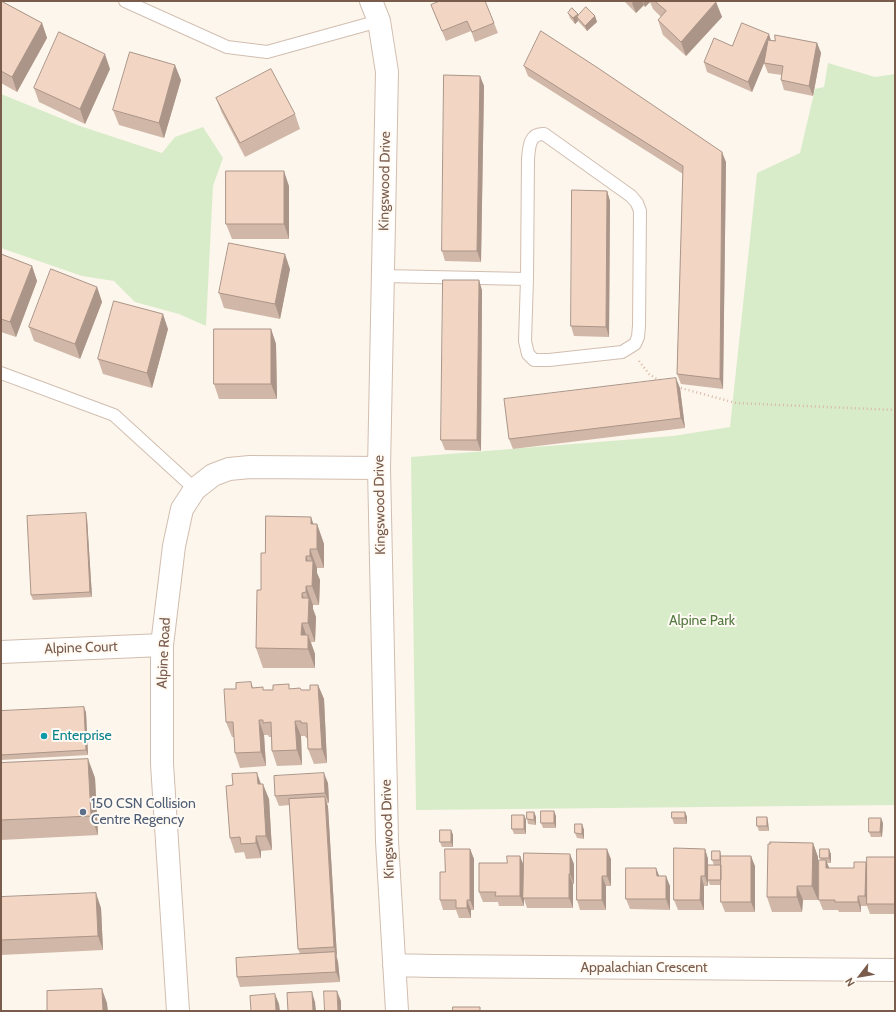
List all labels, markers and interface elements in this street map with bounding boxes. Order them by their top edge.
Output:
street label: Kingswood Drive [376,131,394,231]
street label: Kingswood Drive [371,455,389,555]
park label: Alpine Park [669,613,735,629]
street label: Alpine Road [154,617,174,689]
street label: Alpine Court [44,638,118,658]
place label: Enterprise [52,728,112,744]
marker: Enterprise [39,731,49,741]
street label: Kingswood Drive [378,779,398,879]
place label: 150 CSN Collision Centre Regency [91,796,196,828]
marker: 150 CSN Collision Centre Regency [78,807,88,817]
north arrow [840,956,880,996]
street label: Appalachian Crescent [580,960,708,976]
text: N [842,975,858,989]

